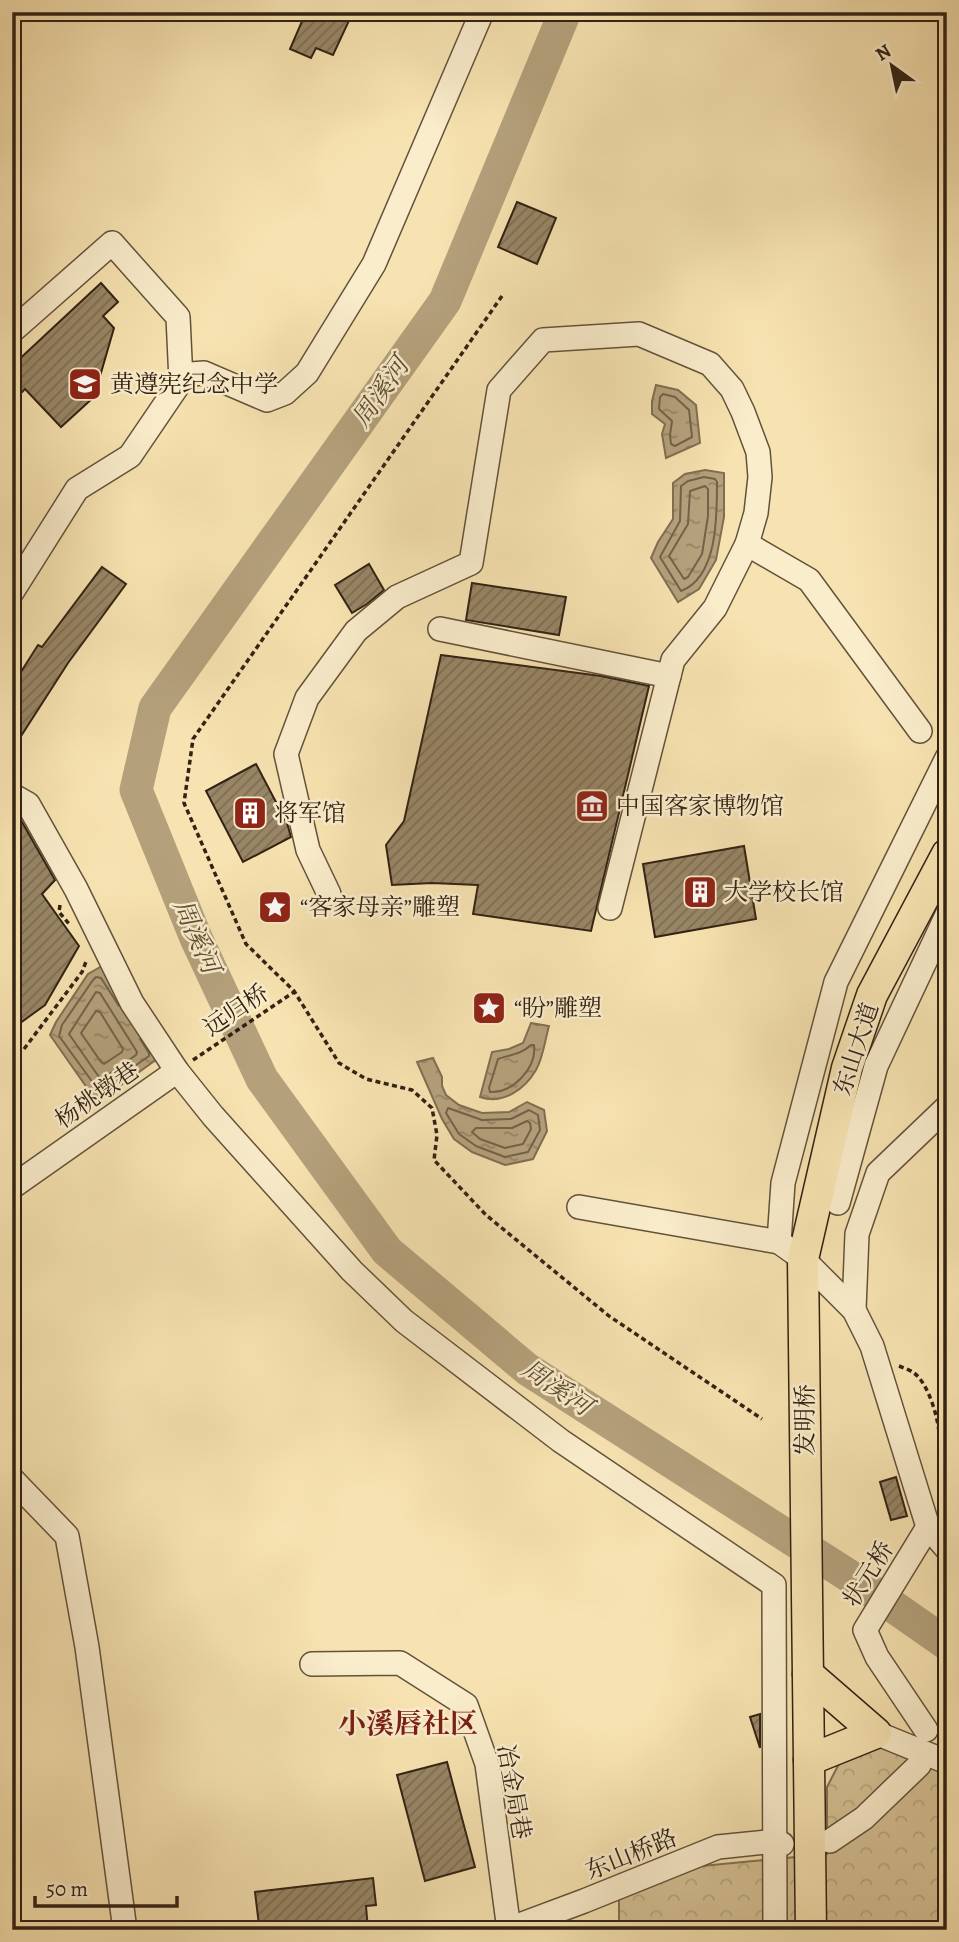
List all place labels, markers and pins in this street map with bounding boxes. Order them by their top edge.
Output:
school or university icon: 黄遵宪纪念中学 [66,365,104,403]
place label: 黄遵宪纪念中学 [110,368,278,400]
museum icon: 中国客家博物馆 [573,787,611,825]
place label: 中国客家博物馆 [616,790,784,822]
building icon: 将军馆 [231,794,269,832]
place label: 将军馆 [274,797,346,829]
building icon: 大学校长馆 [681,873,719,911]
place label: 大学校长馆 [724,876,844,908]
place icon: “客家母亲”雕塑 [256,888,294,926]
place label: “客家母亲”雕塑 [300,891,460,923]
place icon: “盼”雕塑 [470,989,508,1027]
place label: “盼”雕塑 [514,992,602,1024]

